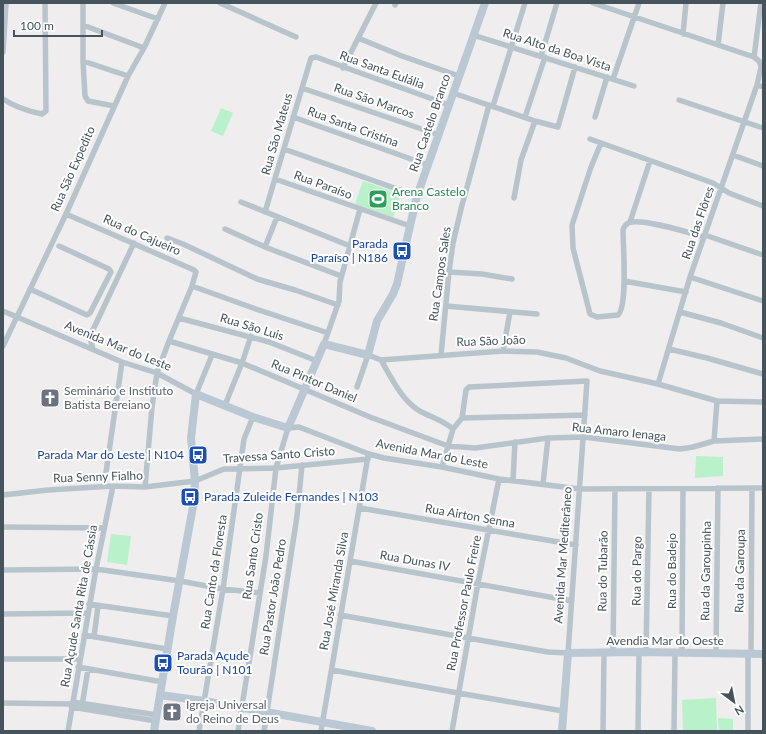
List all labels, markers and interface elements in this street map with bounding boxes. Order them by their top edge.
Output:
scale bar [14,12,102,38]
text: 100 m [20,18,54,33]
street label: Rua Alto da Boa Vista [501,25,613,74]
street label: Rua Santa Eulália [338,47,427,92]
street label: Rua Castelo Branco [406,72,453,174]
street label: Rua São Marcos [332,80,416,121]
street label: Rua São Mateus [258,91,295,177]
street label: Rua Santa Cristina [306,103,401,150]
street label: Rua São Expedito [47,124,98,214]
street label: Rua Paraíso [292,167,355,202]
place label: Arena Castelo Branco [392,184,466,213]
street label: Rua das Flôres [678,185,717,261]
sports icon: Arena Castelo Branco [367,188,389,210]
street label: Rua do Cajueiro [101,211,183,258]
street label: Rua Campos Sales [425,226,454,322]
place label: Parada Paraíso | N186 [311,236,388,265]
bus stop icon: Parada Paraíso | N186 [391,240,413,262]
street label: Rua São Luis [218,310,286,343]
street label: Avenida Mar do Leste [63,317,174,374]
street label: Rua São João [456,332,526,349]
street label: Rua Pintor Daniel [269,356,359,405]
place label: Seminário e Instituto Batista Bereiano [64,383,174,412]
church icon: Seminário e Instituto Batista Bereiano [39,387,61,409]
street label: Rua Amaro Ienaga [571,419,667,444]
street label: Avenida Mar do Leste [375,435,489,472]
street label: Travessa Santo Cristo [222,443,336,466]
bus stop icon: Parada Mar do Leste | N104 [187,444,209,466]
place label: Parada Mar do Leste | N104 [37,447,184,462]
street label: Rua Senny Fialho [53,467,143,486]
bus stop icon: Parada Zuleide Fernandes | N103 [179,486,201,508]
street label: Avenida Mar Mediterâneo [550,486,575,624]
place label: Parada Zuleide Fernandes | N103 [204,489,379,504]
street label: Rua Airton Senna [424,500,516,531]
street label: Rua Santo Cristo [239,511,266,600]
street label: Rua Canto da Floresta [197,514,230,630]
street label: Rua da Garoupinha [697,521,714,621]
street label: Rua Açude Santa Rita de Cássia [57,524,100,688]
street label: Rua da Garoupa [731,529,748,613]
street label: Rua do Tubarão [594,530,611,612]
street label: Rua José Miranda Silva [316,531,351,651]
street label: Rua do Badejo [664,533,679,609]
street label: Rua Professor Paulo Freire [443,534,484,672]
street label: Rua do Pargo [628,536,645,606]
street label: Rua Pastor João Pedro [256,538,289,656]
street label: Rua Dunas IV [379,547,452,574]
street label: Avendia Mar do Oeste [606,633,724,648]
place label: Parada Açude Tourão | N101 [177,648,252,677]
bus stop icon: Parada Açude Tourão | N101 [152,652,174,674]
north arrow [714,682,754,722]
place label: Igreja Universal do Reino de Deus [186,697,279,726]
church icon: Igreja Universal do Reino de Deus [161,701,183,723]
text: N [733,703,747,719]

